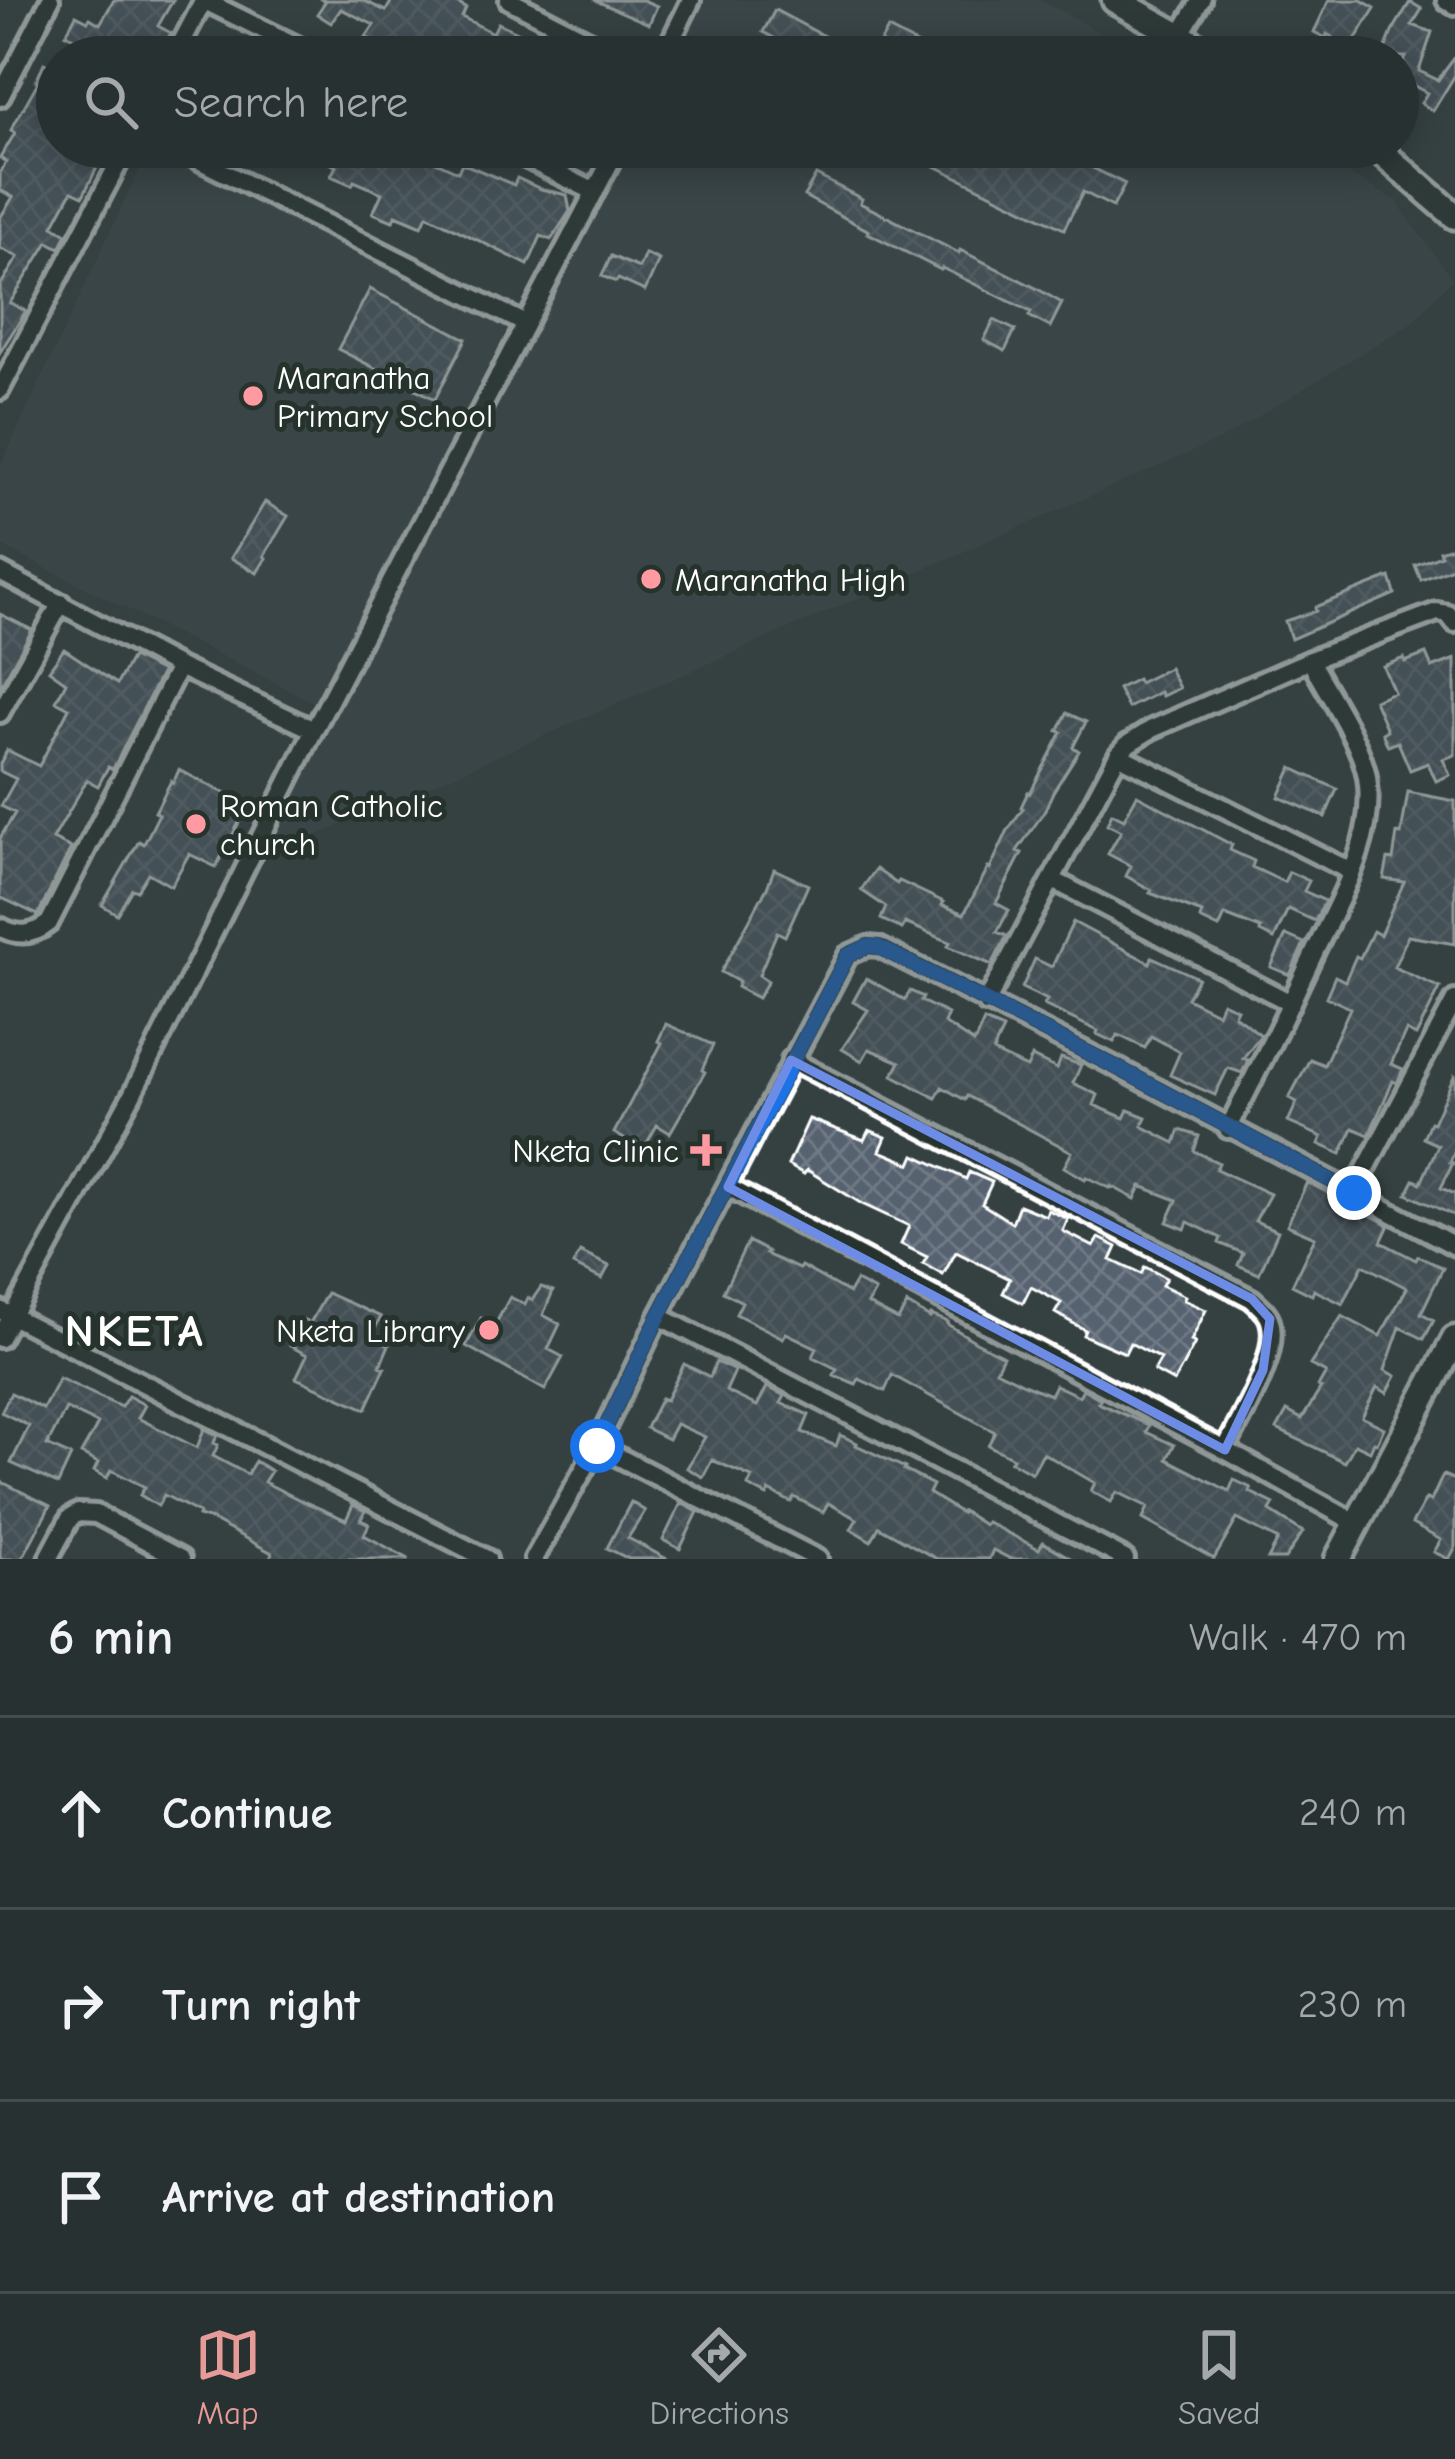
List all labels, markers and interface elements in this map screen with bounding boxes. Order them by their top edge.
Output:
search box [36,36,1419,168]
icon: search [78,69,144,135]
text: Search here [174,76,408,128]
place label: Maranatha Primary School [277,359,493,435]
marker: Maranatha Primary School [240,383,266,409]
place label: Maranatha High [675,561,906,599]
marker: Maranatha High [638,566,664,592]
place label: Roman Catholic church [220,787,443,863]
marker: Roman Catholic church [183,811,209,837]
place label: Nketa Clinic [512,1132,679,1170]
marker: Nketa Clinic [690,1134,722,1166]
route end [1327,1166,1381,1220]
district label: NKETA [65,1305,205,1357]
place label: Nketa Library [276,1312,465,1350]
marker: Nketa Library [476,1317,502,1343]
route start [570,1419,624,1473]
text: 6 min [48,1608,174,1667]
text: Walk · 470 m [1189,1615,1407,1660]
icon: ahead [48,1780,114,1846]
text: Continue [162,1787,332,1839]
text: 240 m [1299,1790,1407,1835]
icon: right [48,1972,114,2038]
text: Turn right [162,1979,360,2031]
text: 230 m [1298,1982,1407,2027]
icon: arrive [48,2164,114,2230]
text: Arrive at destination [162,2171,555,2223]
tab: Map [195,2322,261,2432]
tab: Directions [650,2322,789,2432]
tab: Saved [1178,2322,1260,2432]

